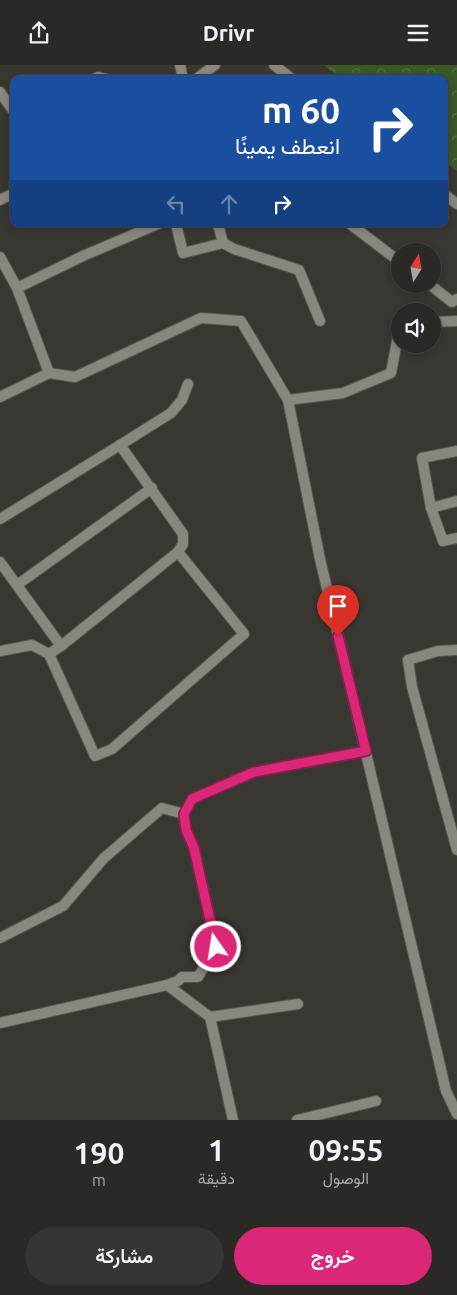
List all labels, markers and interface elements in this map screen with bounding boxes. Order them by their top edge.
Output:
icon: share [25,19,53,47]
icon: menu [404,19,432,47]
text: Drivr [203,20,254,45]
text: 60 m [262,90,340,130]
icon: right [358,95,423,160]
text: انعطف يمينًا [235,133,340,158]
icon: left [162,190,190,218]
icon: ahead [215,190,243,218]
icon: right [268,190,296,218]
north arrow [391,243,441,293]
map controls [391,243,441,353]
button: sound [391,303,441,353]
pin [317,585,359,636]
icon: arrive [324,592,352,620]
position arrow [189,920,241,972]
text: 1 [208,1133,225,1167]
text: 09:55 [308,1133,383,1167]
text: 190 [74,1136,124,1170]
text: دقيقة [198,1169,235,1187]
text: الوصول [323,1169,369,1187]
text: m [92,1171,106,1189]
button: مشاركة [25,1227,224,1285]
button: خروج [234,1227,432,1285]

